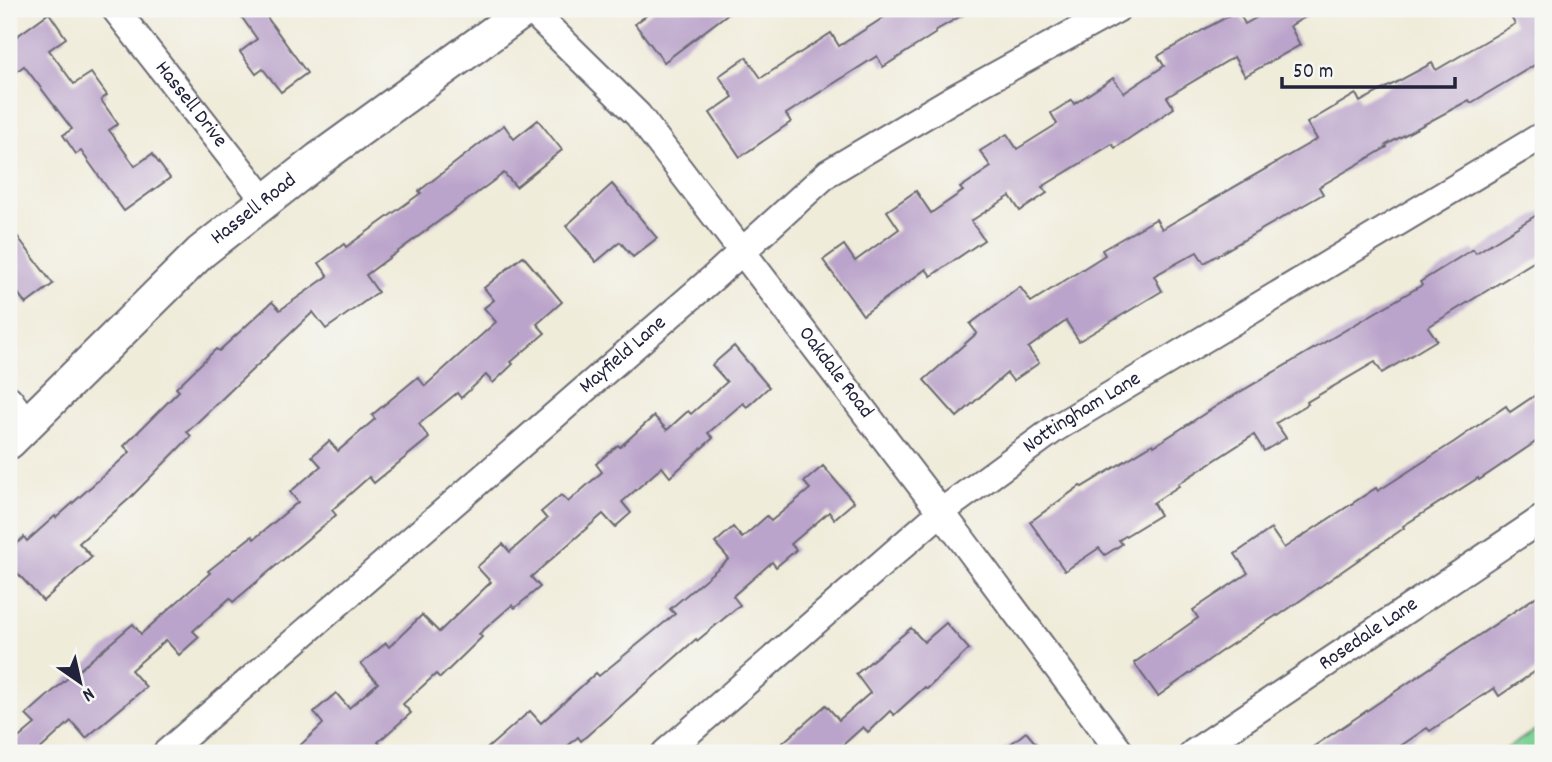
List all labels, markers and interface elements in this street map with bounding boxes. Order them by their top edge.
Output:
scale bar [1282,46,1456,90]
street label: Hassell Drive [147,55,234,155]
text: 50 m [1293,58,1333,88]
street label: Hassell Road [205,167,304,253]
street label: Mayfield Lane [573,309,674,402]
street label: Oakdale Road [790,321,880,425]
street label: Nottingham Lane [1017,365,1147,462]
street label: Rosedale Lane [1313,591,1425,679]
north arrow [46,646,116,716]
text: N [76,679,99,707]

